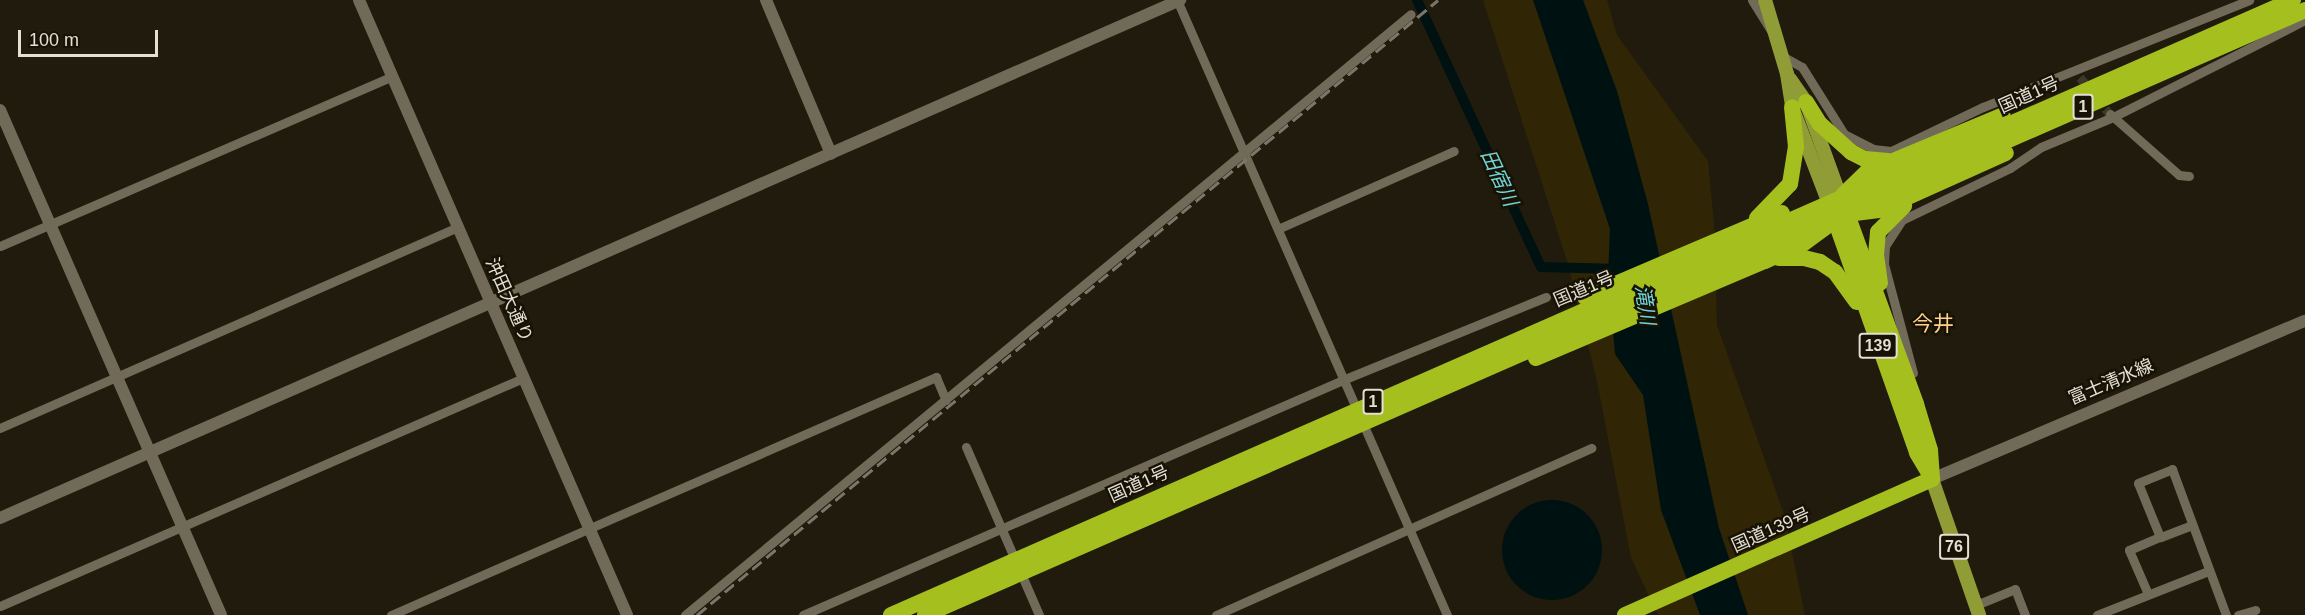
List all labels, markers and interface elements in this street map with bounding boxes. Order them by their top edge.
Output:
scale bar [21,18,160,56]
text: 100 m [29,30,79,50]
street label: 国道1号 [1995,72,2063,118]
road number: 1 [2072,94,2094,120]
water label: 田宿川 [1475,146,1523,210]
street label: 沖田大通り [481,254,537,346]
street label: 国道1号 [1550,267,1618,311]
water label: 滝川 [1630,283,1660,327]
district label: 今井 [1912,311,1954,337]
road number: 139 [1858,333,1898,359]
street label: 富士清水線 [2065,354,2157,410]
road number: 1 [1362,389,1384,415]
street label: 国道1号 [1105,461,1173,507]
street label: 国道139号 [1728,503,1814,557]
road number: 76 [1939,534,1969,560]

